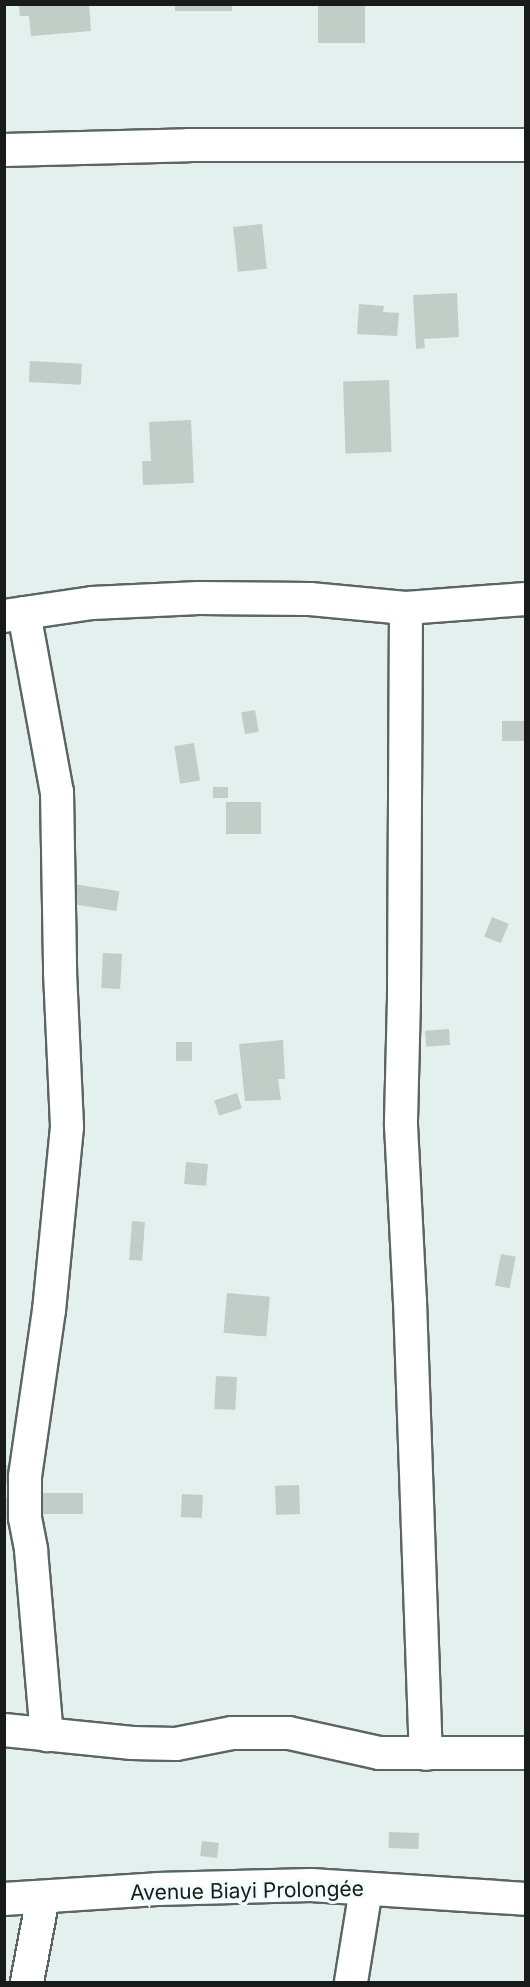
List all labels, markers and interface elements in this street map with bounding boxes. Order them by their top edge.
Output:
street label: Avenue Biayi Prolongée [130,1876,364,1906]

